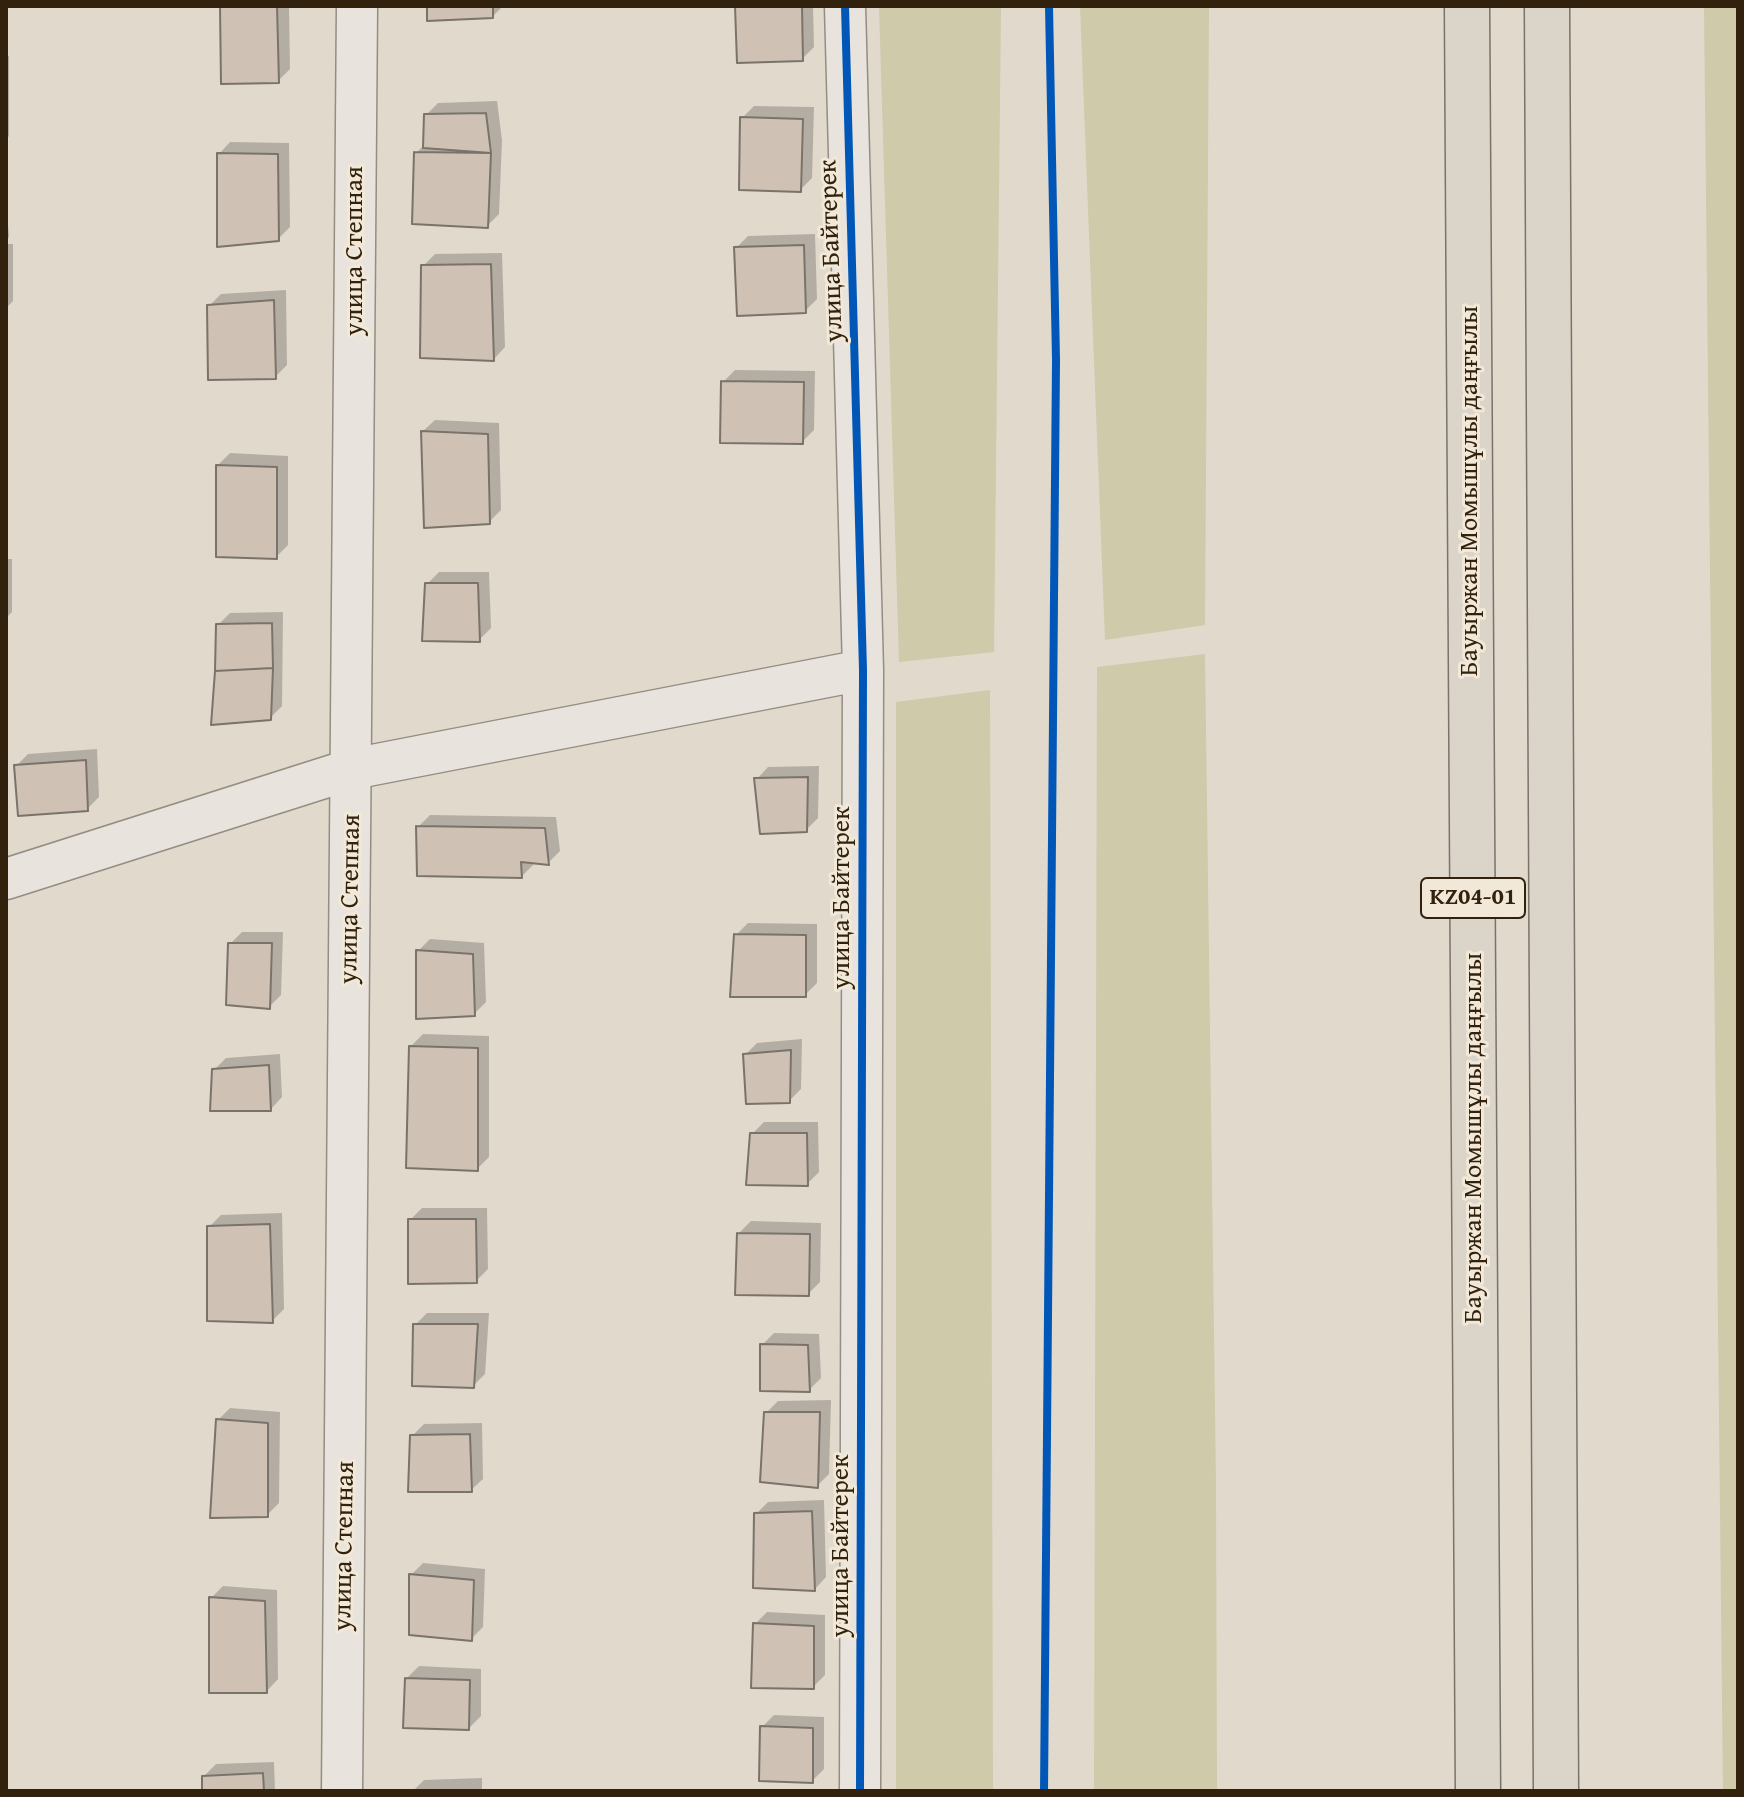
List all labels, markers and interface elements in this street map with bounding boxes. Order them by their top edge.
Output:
street label: улица Байтерек [813,159,851,343]
street label: улица Степная [339,166,371,336]
street label: Бауыржан Момышұлы даңғылы [1454,306,1486,676]
street label: улица Байтерек [826,806,858,990]
street label: улица Степная [334,814,368,984]
road number: KZ04-01 [1421,878,1525,918]
street label: Бауыржан Момышұлы даңғылы [1458,953,1490,1323]
street label: улица Байтерек [825,1454,857,1638]
street label: улица Степная [328,1461,362,1631]

